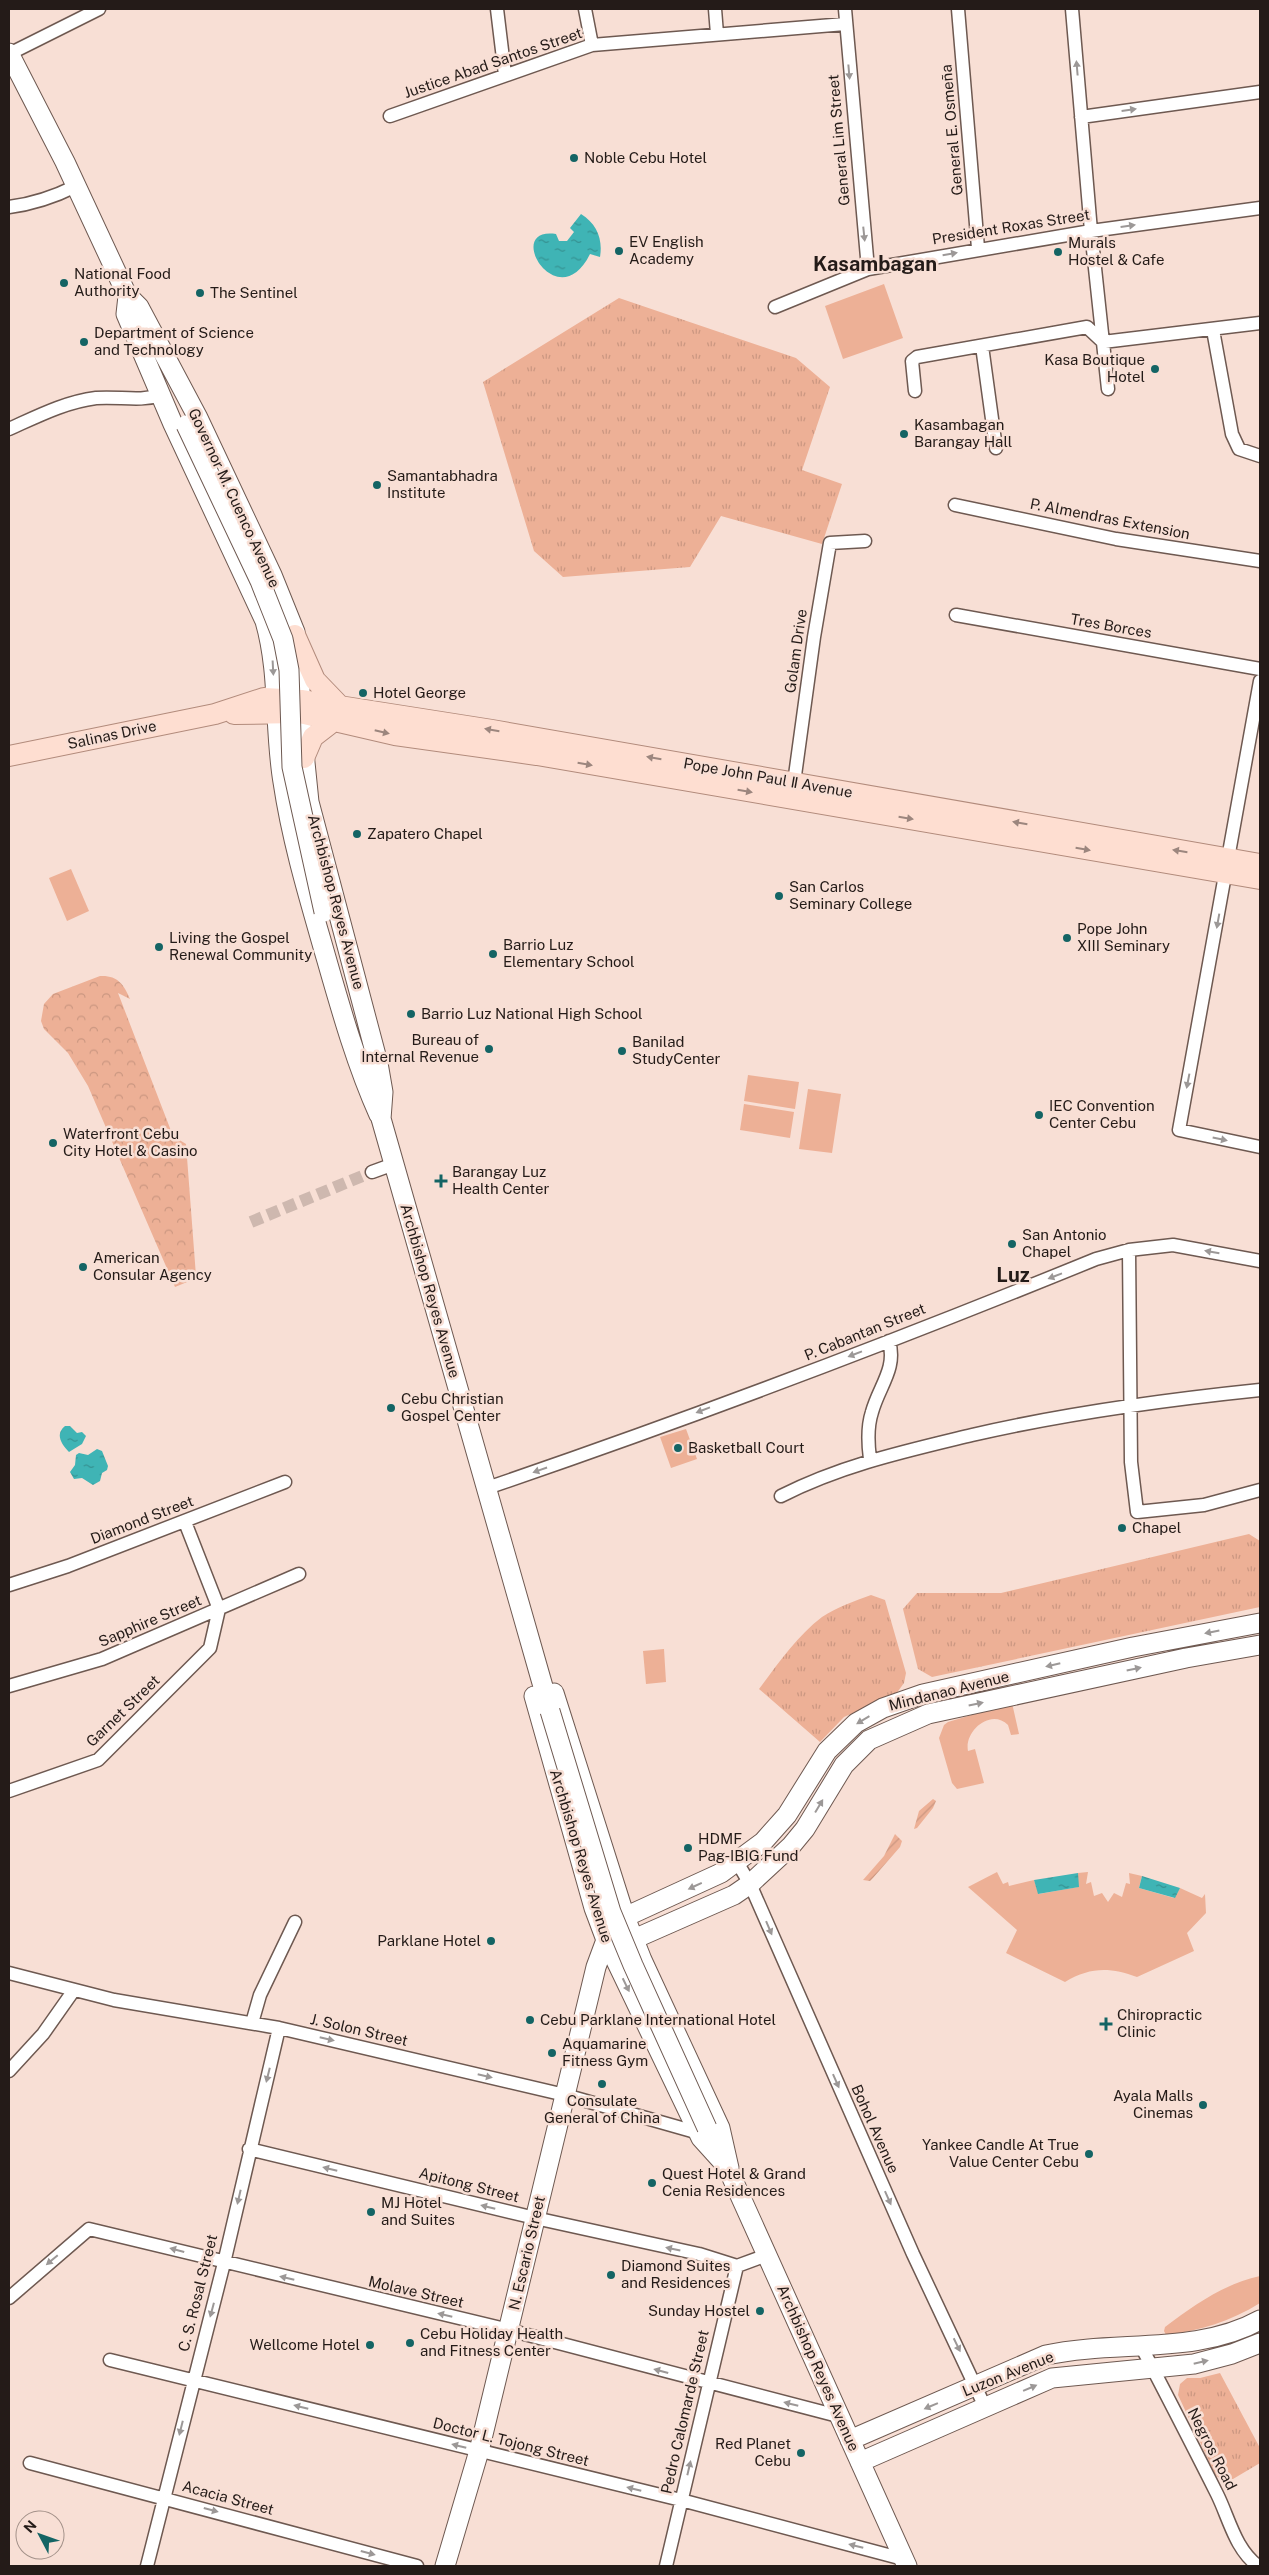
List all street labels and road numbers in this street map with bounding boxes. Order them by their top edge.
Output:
street label: Justice Abad Santos Street [401,24,585,101]
street label: General E. Osmeña [937,64,966,196]
street label: General Lim Street [824,74,853,206]
street label: President Roxas Street [931,206,1091,247]
street label: Governor M. Cuenco Avenue [185,405,284,590]
street label: P. Almendras Extension [1029,495,1192,542]
street label: Golam Drive [781,608,810,694]
street label: Tres Borces [1069,610,1153,641]
street label: Salinas Drive [66,717,158,752]
street label: Pope John Paul Ⅱ Avenue [682,754,854,801]
street label: Archbishop Reyes Avenue [305,813,368,991]
street label: Archbishop Reyes Avenue [397,1202,463,1380]
street label: P. Cabantan Street [802,1299,928,1364]
street label: Diamond Street [88,1492,196,1547]
street label: Sapphire Street [96,1591,204,1650]
street label: Mindanao Avenue [887,1667,1011,1714]
street label: Garnet Street [82,1671,163,1750]
street label: Archbishop Reyes Avenue [547,1767,616,1945]
street label: J. Solon Street [309,2010,410,2049]
street label: Bohol Avenue [848,2082,903,2176]
street label: Apitong Street [417,2164,521,2205]
street label: N. Escario Street [505,2194,548,2312]
street label: C. S. Rosal Street [175,2232,220,2353]
street label: Molave Street [367,2272,466,2311]
street label: Archbishop Reyes Avenue [774,2282,863,2454]
street label: Pedro Calomarde Street [657,2328,712,2496]
street label: Luzon Avenue [960,2348,1056,2400]
street label: Negros Road [1184,2405,1240,2493]
street label: Doctor L. Tojong Street [431,2414,591,2469]
street label: Acacia Street [180,2477,276,2518]

